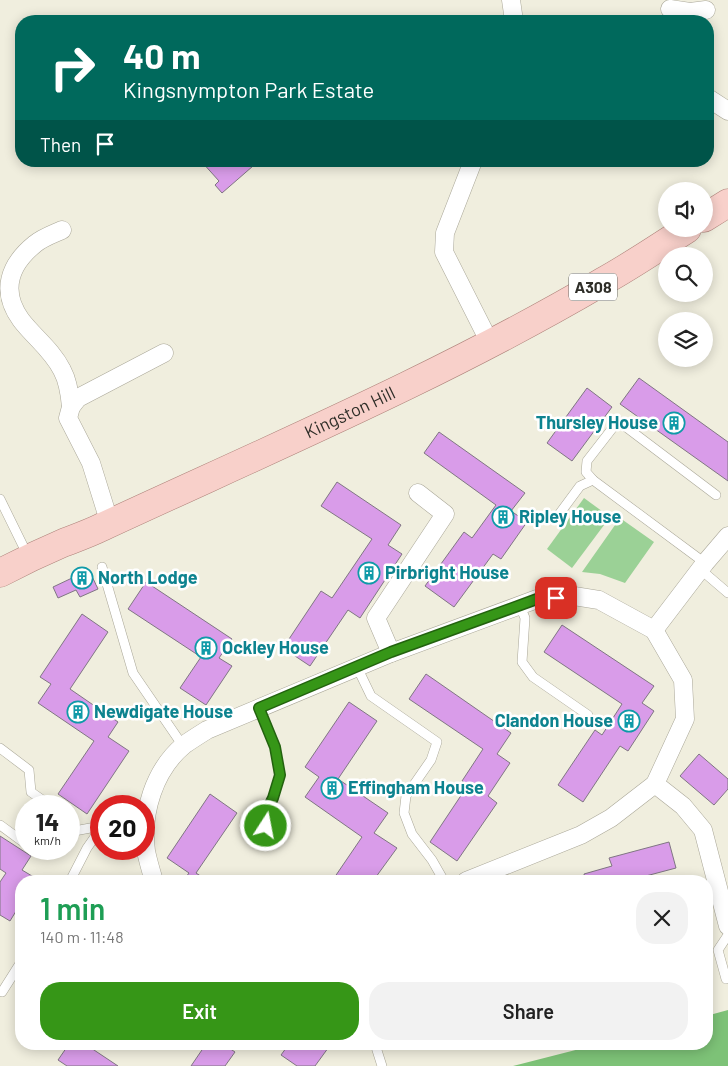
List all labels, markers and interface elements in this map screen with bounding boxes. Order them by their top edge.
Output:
text: 40 m [123,34,200,76]
icon: right [40,35,105,100]
text: Kingsnympton Park Estate [123,76,374,102]
icon: arrive [91,130,119,158]
text: Then [40,133,81,156]
map controls [658,182,713,367]
button: sound [658,182,713,237]
button: search [658,247,713,302]
road number: A308 [569,274,617,300]
button: layers [658,312,713,367]
street label: Kingston Hill [301,381,398,443]
place label: Thursley House [536,411,658,433]
building icon: Thursley House [662,411,686,435]
building icon: Ripley House [491,505,515,529]
place label: Ripley House [519,505,621,527]
building icon: Pirbright House [357,561,381,585]
place label: Pirbright House [385,561,509,583]
building icon: North Lodge [70,566,94,590]
place label: North Lodge [98,566,198,588]
pin [535,577,577,619]
icon: arrive [542,584,570,612]
building icon: Ockley House [194,636,218,660]
place label: Ockley House [222,636,329,658]
building icon: Newdigate House [66,700,90,724]
place label: Newdigate House [94,700,233,722]
place label: Clandon House [495,709,613,731]
building icon: Clandon House [617,709,641,733]
building icon: Effingham House [320,776,344,800]
place label: Effingham House [348,776,484,798]
speed limit sign: 20 [90,795,155,860]
position arrow [239,799,291,851]
text: 14 [36,806,59,836]
text: km/h [34,833,61,847]
text: 1 min [40,890,105,926]
button: close [636,892,688,944]
text: 140 m · 11:48 [40,927,123,946]
button: Exit [40,982,359,1040]
button: Share [369,982,688,1040]

